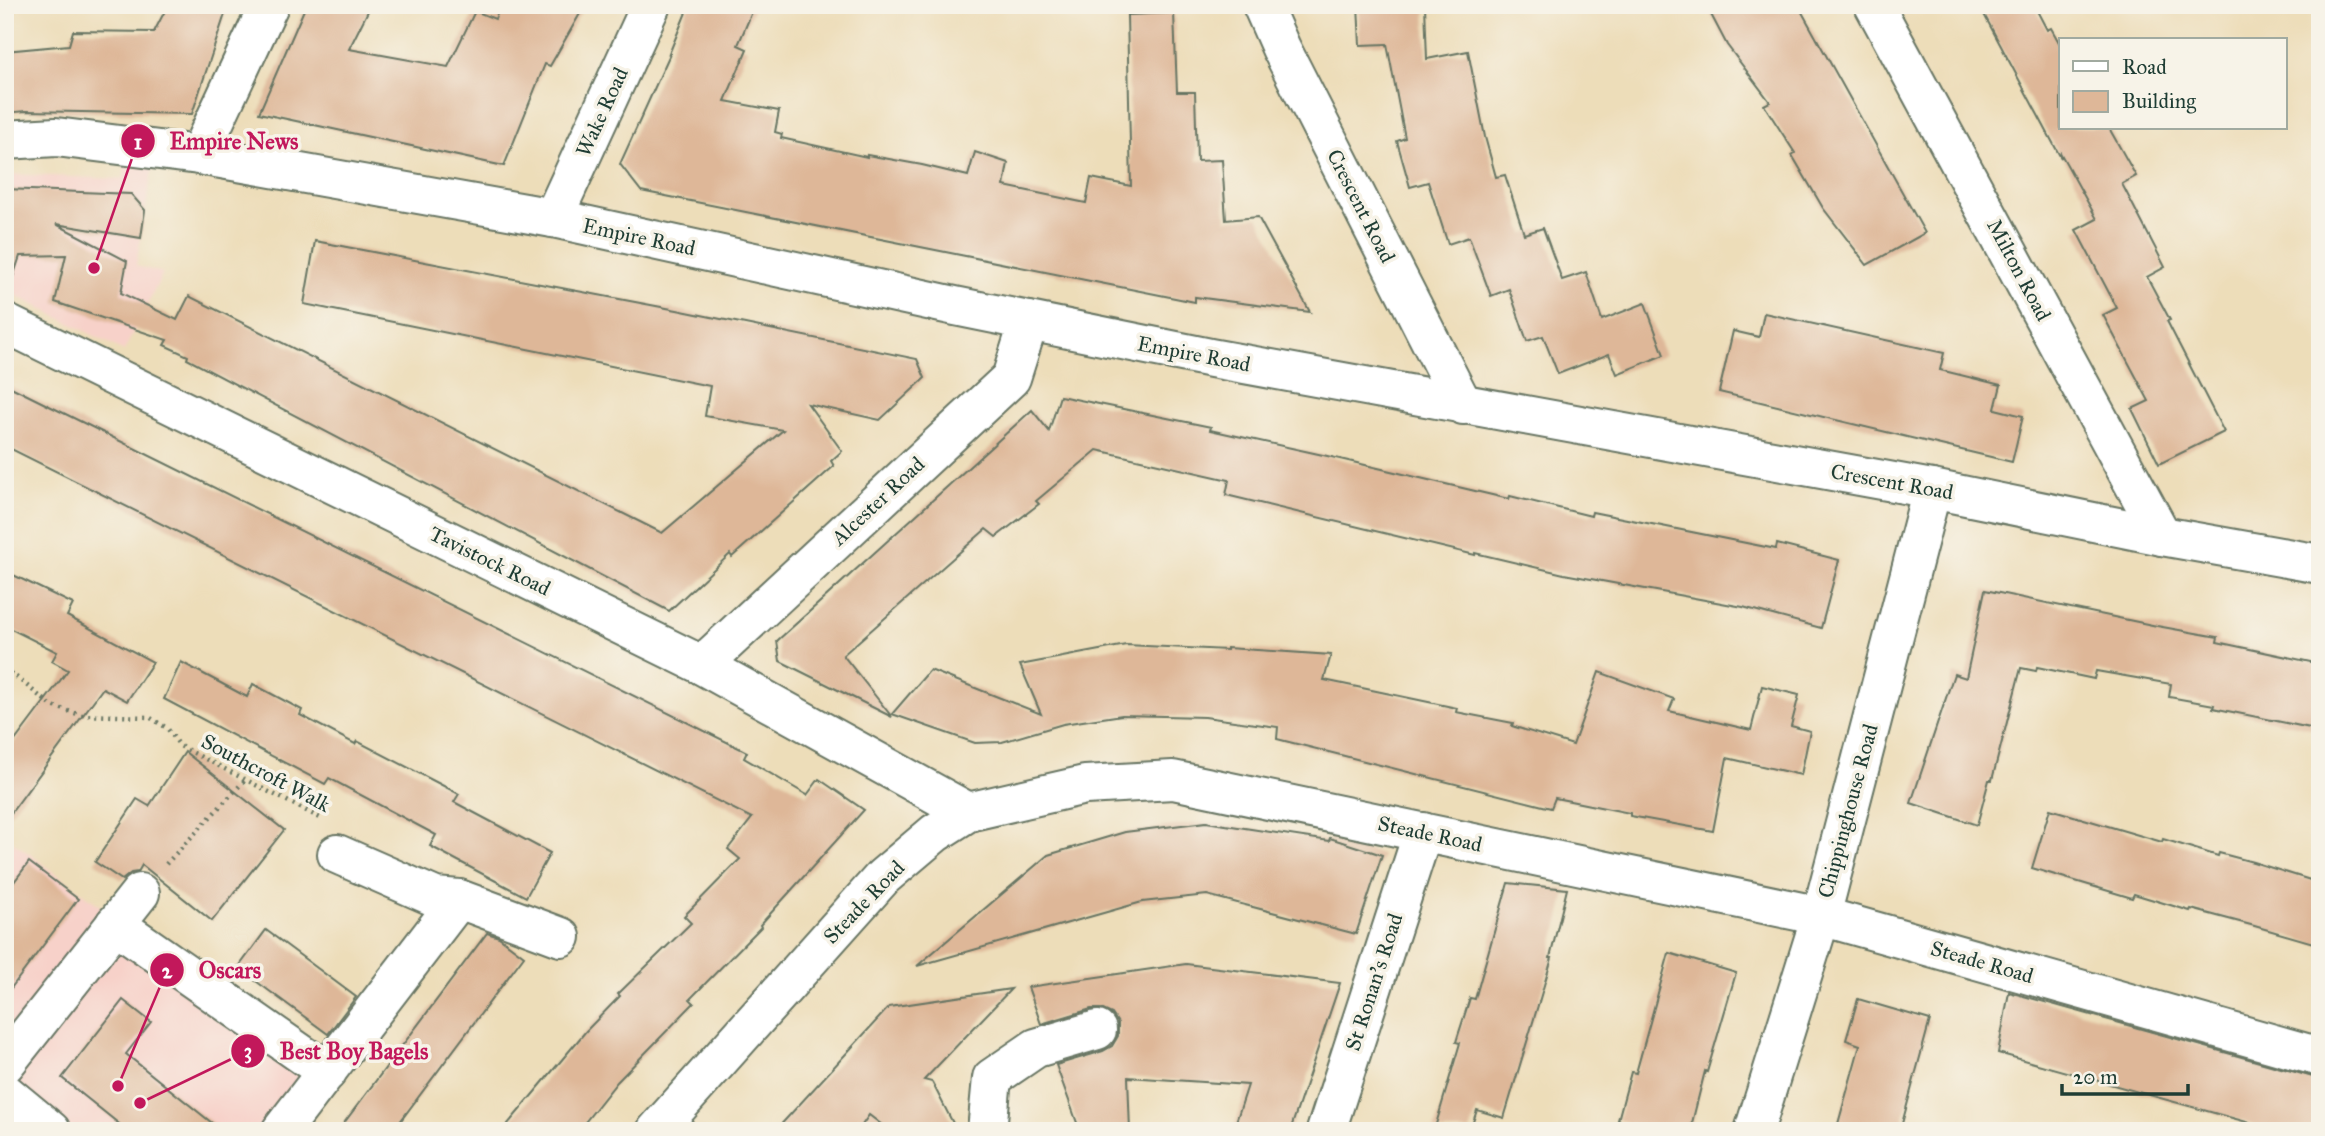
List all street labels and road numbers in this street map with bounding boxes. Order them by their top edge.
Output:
street label: Wake Road [570,63,634,161]
street label: Crescent Road [1321,145,1401,268]
street label: Empire Road [580,212,698,262]
street label: Milton Road [1981,215,2057,326]
street label: Empire Road [1135,330,1253,378]
street label: Alcester Road [825,451,930,552]
street label: Crescent Road [1829,458,1956,506]
street label: Tavistock Road [425,520,555,602]
street label: Chippinghouse Road [1812,721,1884,901]
street label: Southcroft Walk [197,728,335,818]
street label: Steade Road [1376,810,1485,858]
street label: Steade Road [818,855,910,949]
street label: St Ronan's Road [1340,910,1409,1054]
street label: Steade Road [1928,935,2037,989]

